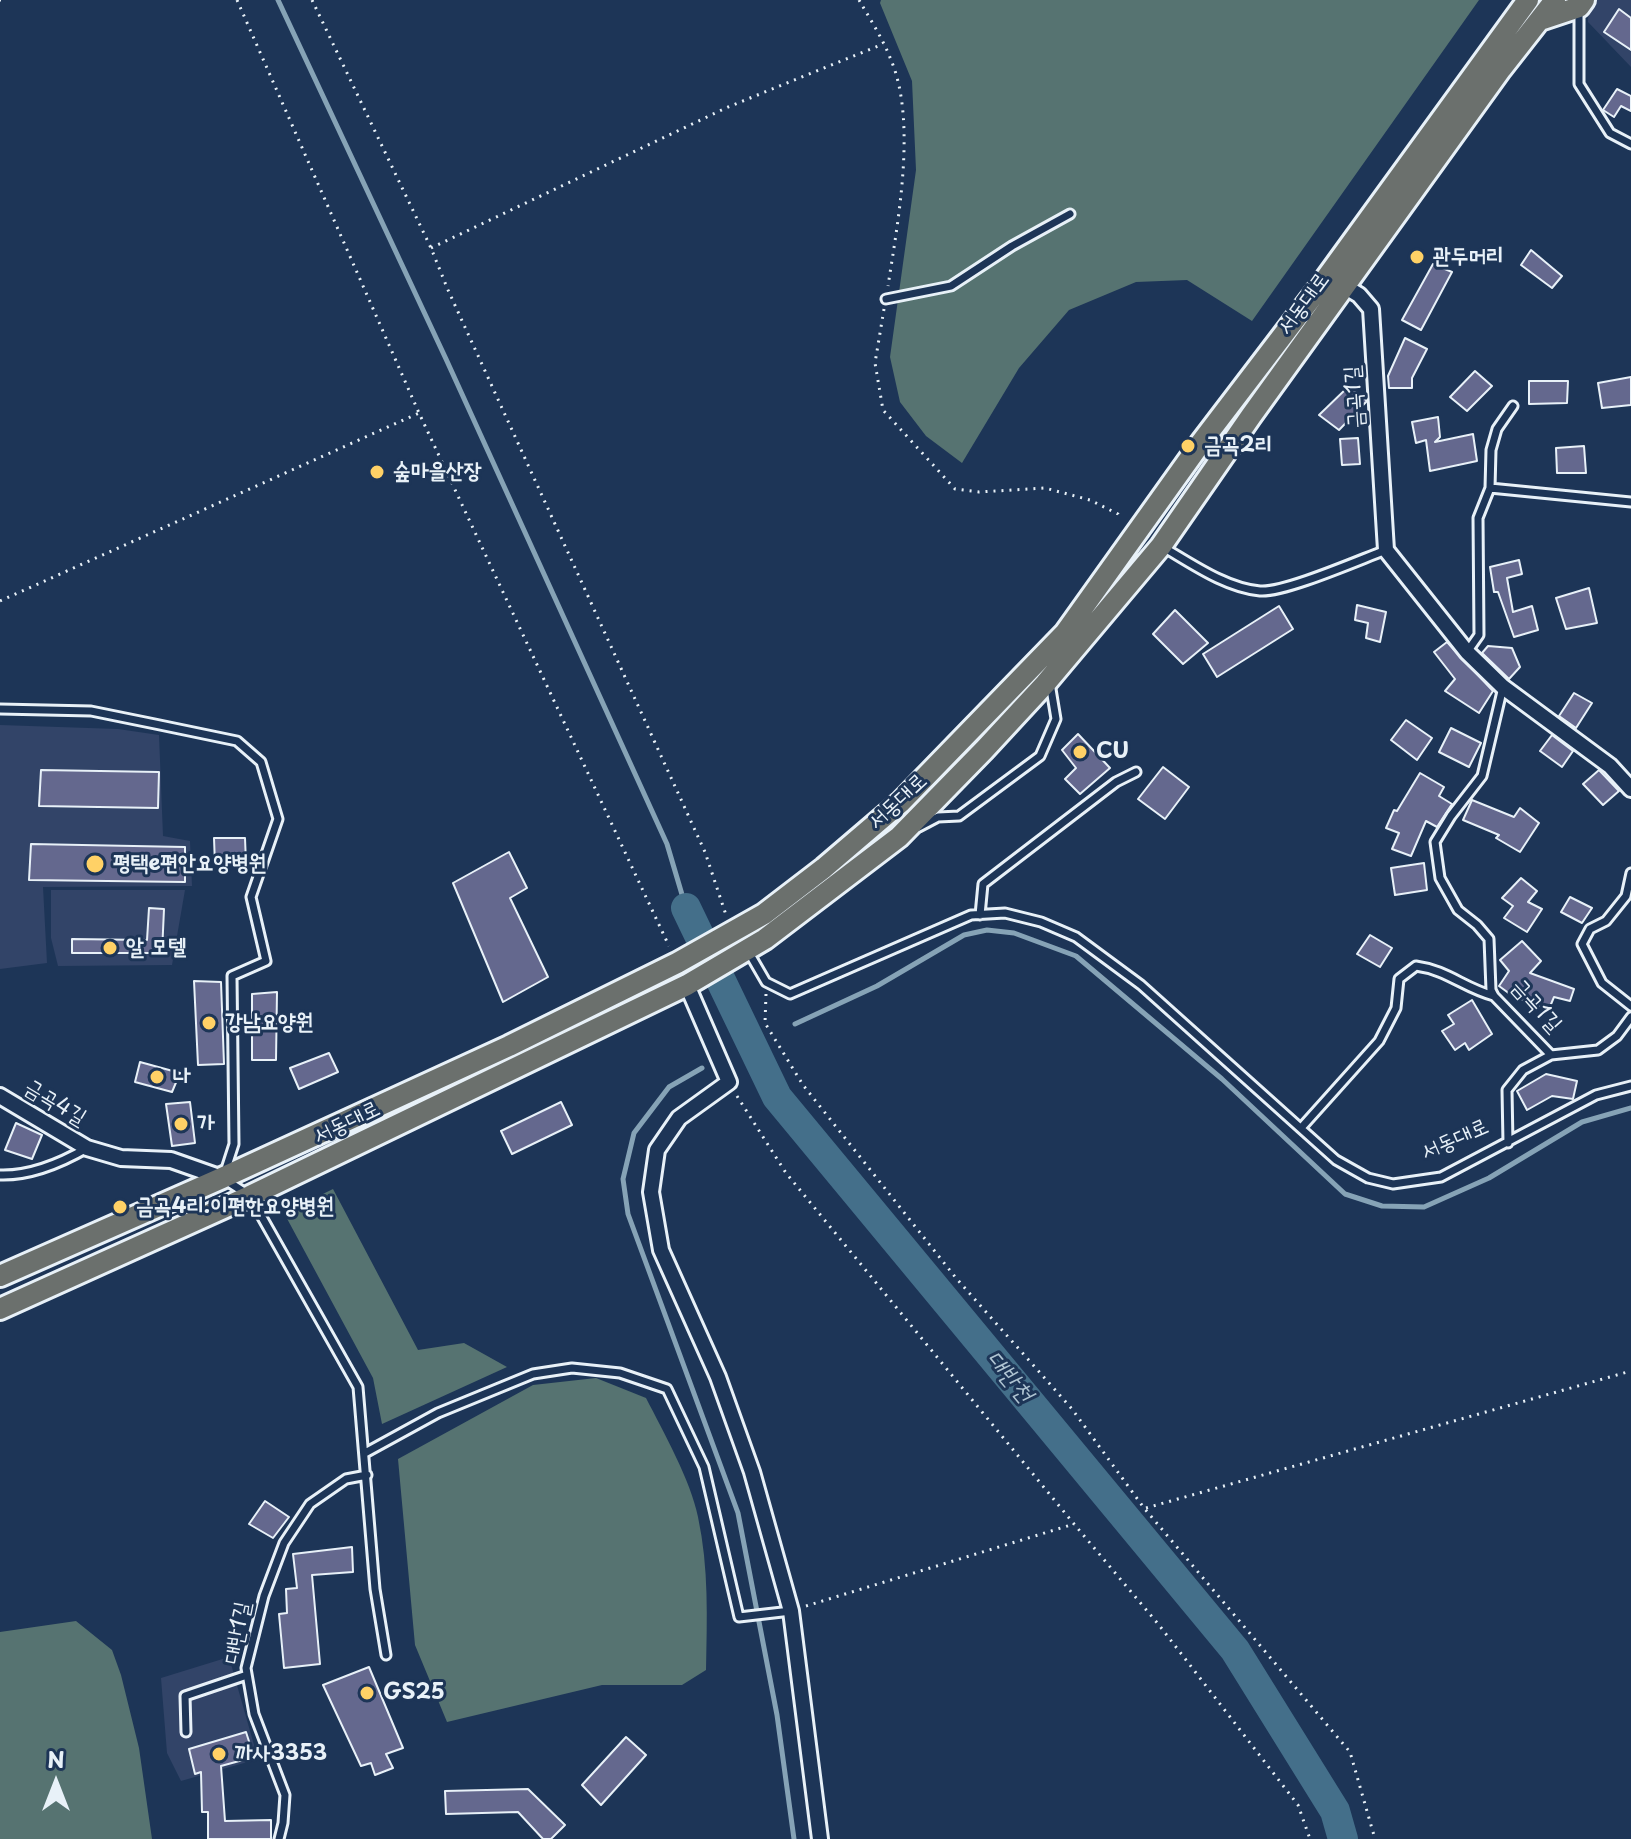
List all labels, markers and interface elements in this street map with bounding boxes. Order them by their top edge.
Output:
place label: 관두머리 [1433,244,1504,270]
marker: 관두머리 [1408,248,1426,266]
street label: 서동대로 [1273,268,1335,340]
street label: 금곡1길 [1340,365,1370,429]
place label: 금곡2리 [1204,433,1273,459]
marker: 금곡2리 [1179,437,1197,455]
place label: 숲마을산장 [393,459,482,485]
marker: 숲마을산장 [368,463,386,481]
place label: CU [1096,739,1129,765]
marker: CU [1071,743,1089,761]
street label: 서동대로 [863,768,933,836]
place label: 평택e편안요양병원 [113,851,267,877]
marker: 평택e편안요양병원 [84,853,106,875]
place label: 알 모텔 [126,935,186,961]
marker: 알 모텔 [101,939,119,957]
street label: 금곡1길 [1505,974,1567,1038]
place label: 강남요양원 [225,1010,314,1036]
marker: 강남요양원 [200,1014,218,1032]
place label: 나 [173,1064,191,1090]
marker: 나 [148,1068,166,1086]
street label: 금곡4길 [19,1074,91,1132]
street label: 서동대로 [309,1096,385,1150]
place label: 가 [197,1111,215,1137]
street label: 서동대로 [1417,1114,1493,1166]
marker: 가 [172,1115,190,1133]
place label: 금곡4리.이편한요양병원 [136,1194,334,1220]
marker: 금곡4리.이편한요양병원 [111,1198,129,1216]
water label: 대반천 [979,1346,1039,1408]
street label: 대반1길 [219,1600,257,1666]
place label: GS25 [383,1680,445,1706]
marker: GS25 [358,1684,376,1702]
place label: 까사3353 [235,1741,327,1767]
text: N [47,1742,65,1775]
north arrow [16,1743,96,1823]
marker: 까사3353 [210,1745,228,1763]

